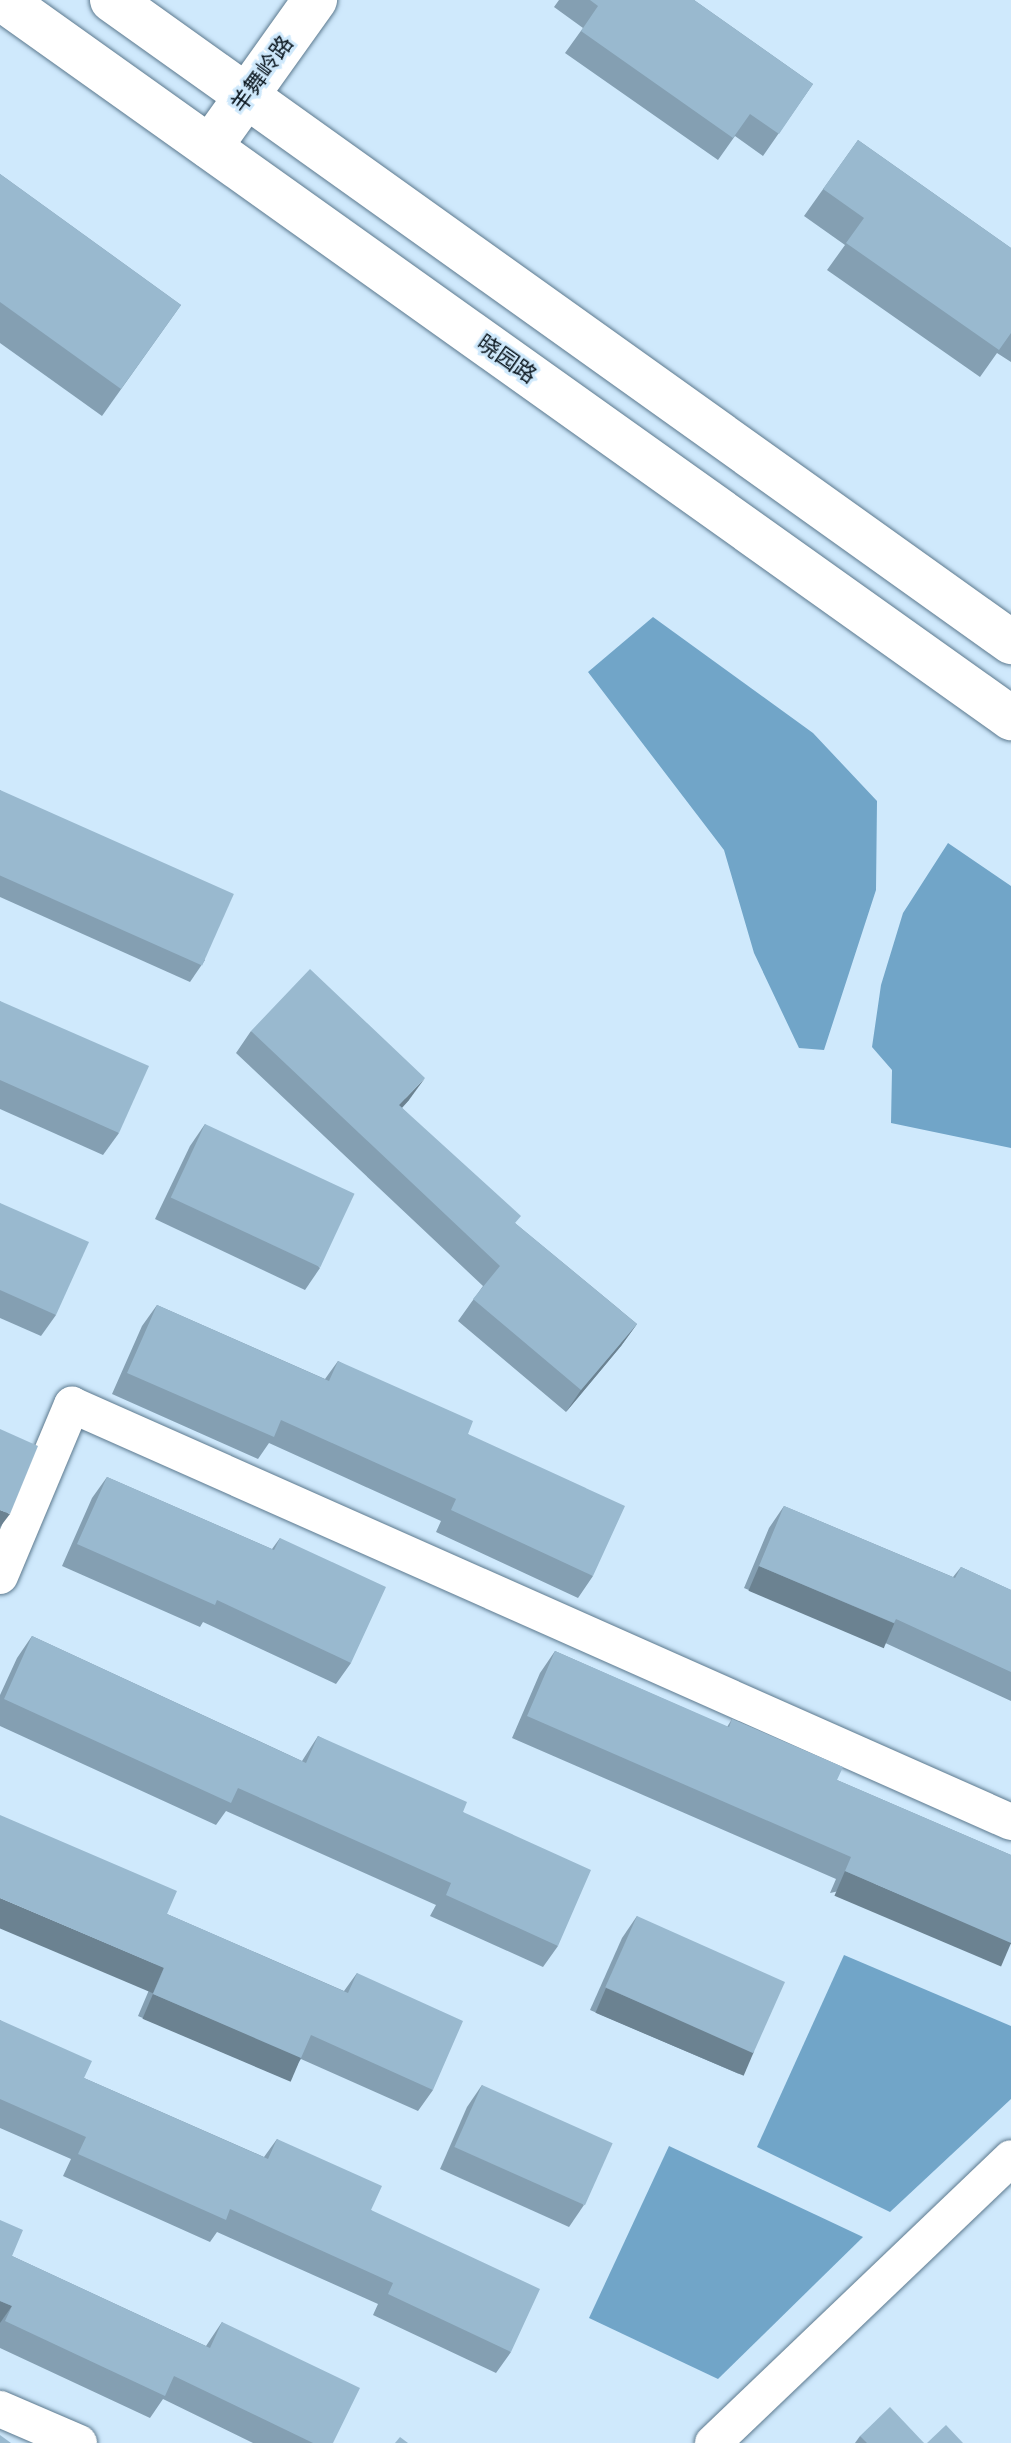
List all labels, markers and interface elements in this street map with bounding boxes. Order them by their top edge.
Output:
street label: 羊舞岭路 [225,31,299,117]
street label: 晓园路 [472,329,542,389]

